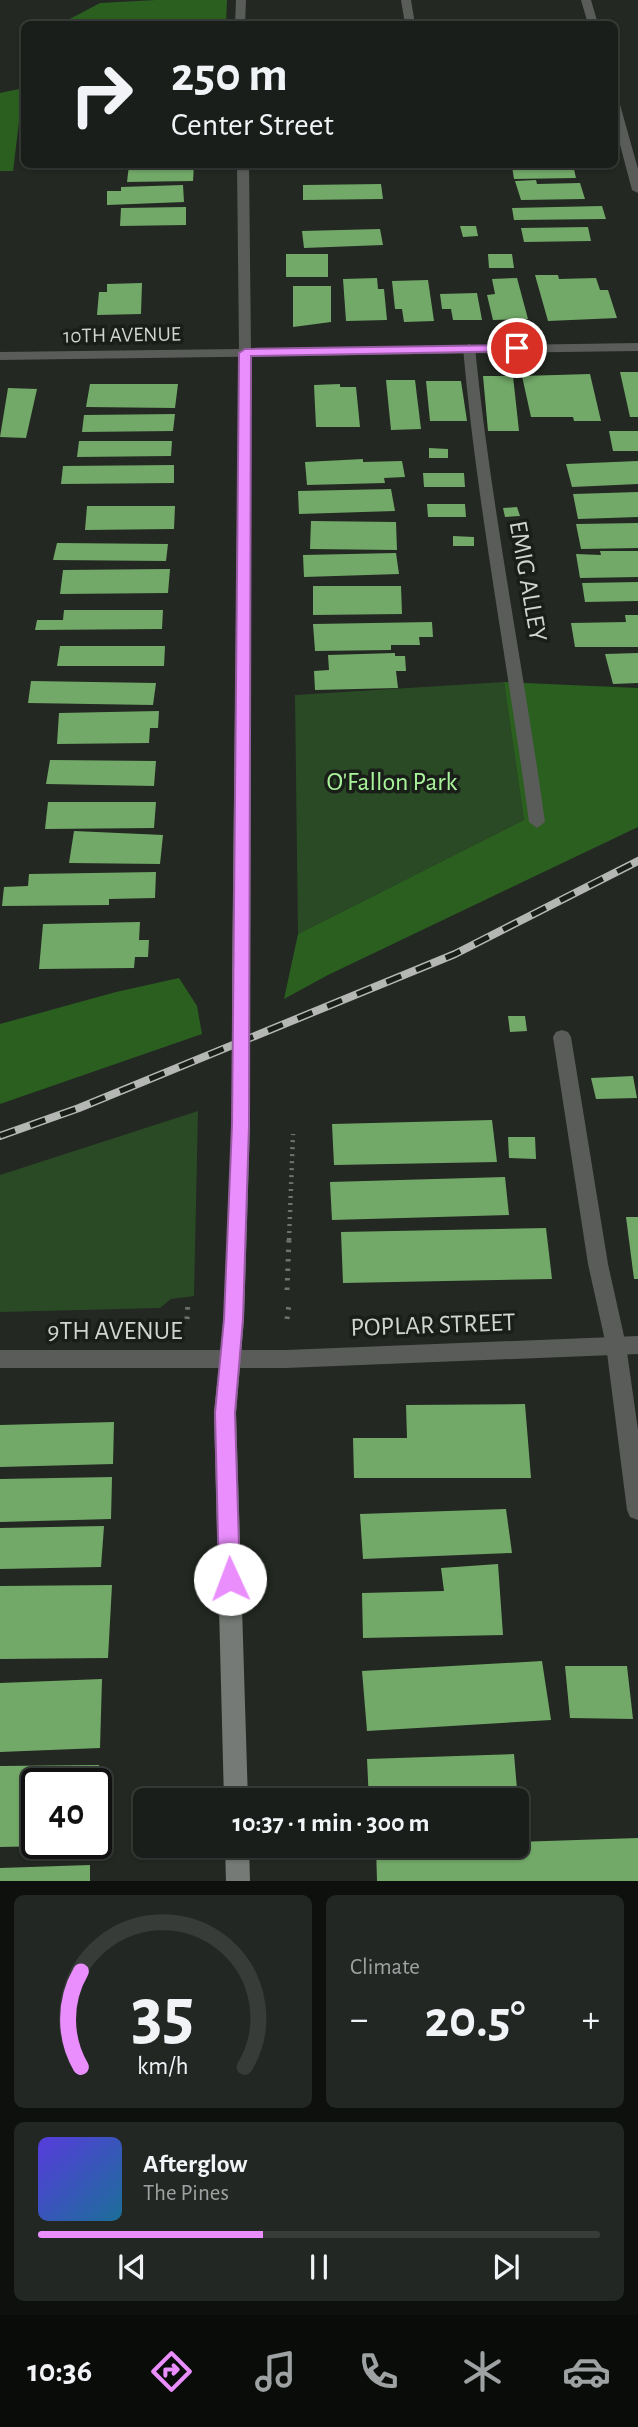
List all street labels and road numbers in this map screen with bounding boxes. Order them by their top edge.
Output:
street label: 10TH AVENUE [63,323,181,347]
street label: EMIG ALLEY [505,518,551,644]
street label: POPLAR STREET [350,1309,516,1341]
street label: 9TH AVENUE [47,1318,183,1344]

